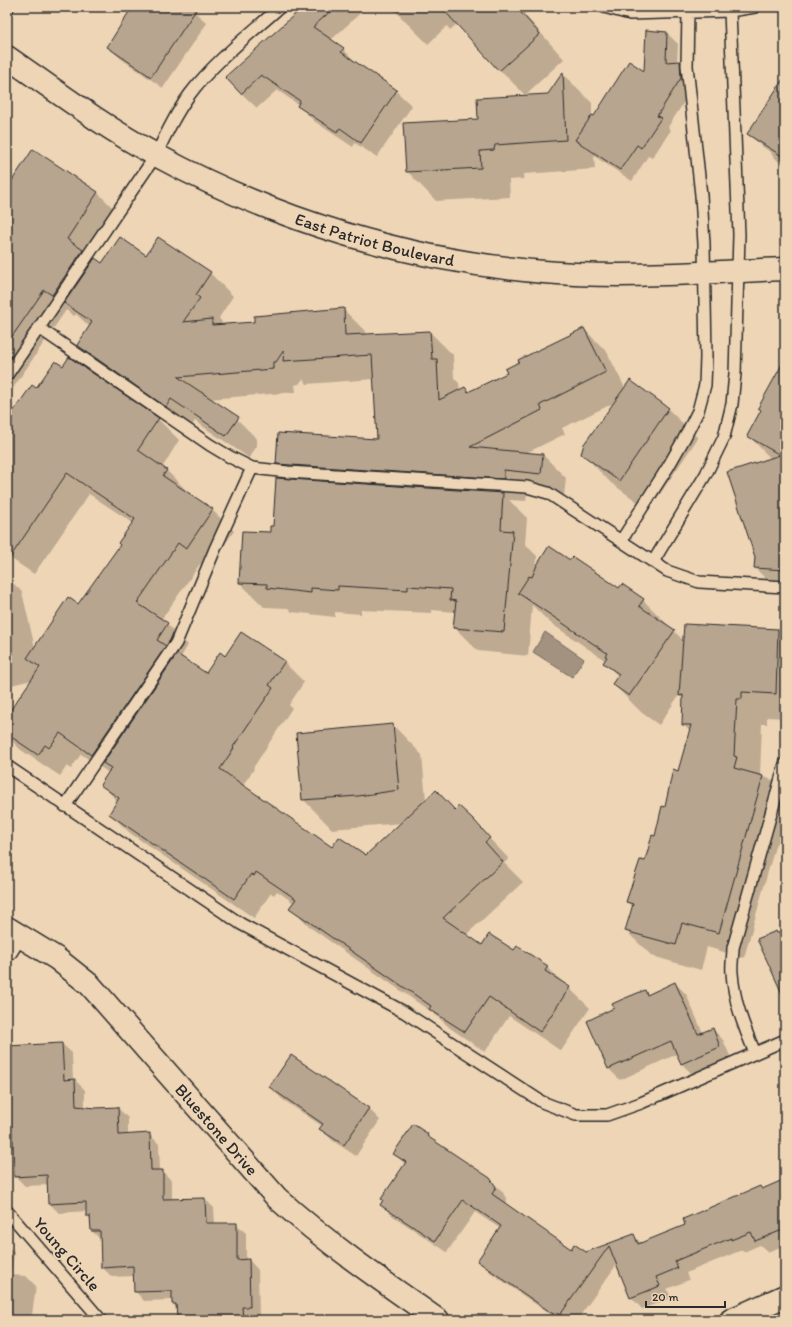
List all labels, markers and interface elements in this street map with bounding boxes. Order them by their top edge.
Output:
street label: East Patriot Boulevard [292,208,457,270]
street label: Bluestone Drive [171,1079,262,1179]
street label: Young Circle [29,1213,105,1295]
scale bar [646,1283,725,1309]
text: 20 m [652,1290,679,1304]

